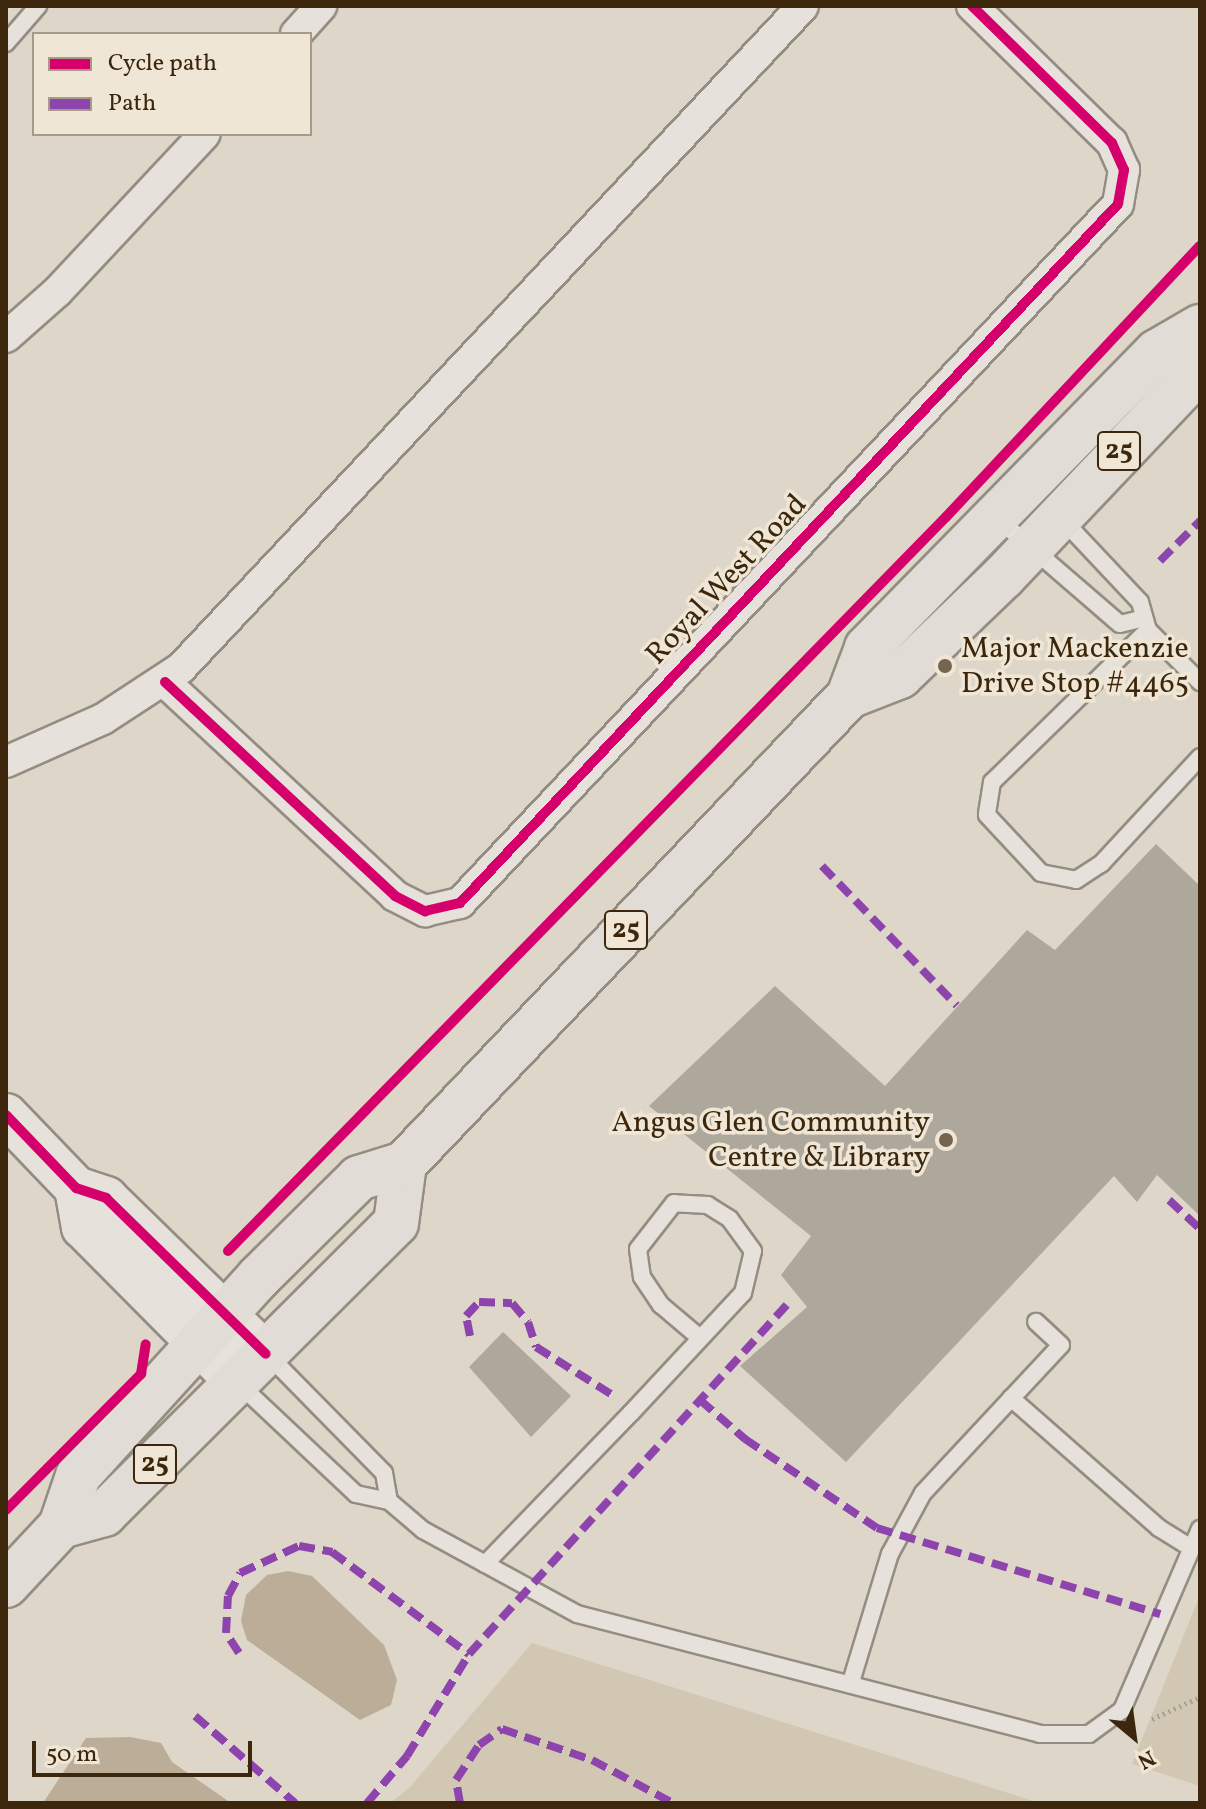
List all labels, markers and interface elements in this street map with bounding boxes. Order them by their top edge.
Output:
legend [32,32,312,136]
text: Cycle path [108,47,217,81]
text: Path [108,87,156,121]
road number: 25 [1095,427,1143,475]
street label: Royal West Road [639,487,815,673]
place label: Major Mackenzie Drive Stop #4465 [961,631,1189,702]
marker: Major Mackenzie Drive Stop #4465 [936,657,954,675]
road number: 25 [602,906,650,954]
place label: Angus Glen Community Centre & Library [612,1105,930,1176]
marker: Angus Glen Community Centre & Library [937,1131,955,1149]
road number: 25 [131,1440,179,1488]
north arrow [1094,1697,1174,1777]
scale bar [36,1725,256,1775]
text: 50 m [46,1738,98,1772]
text: N [1131,1741,1160,1776]

